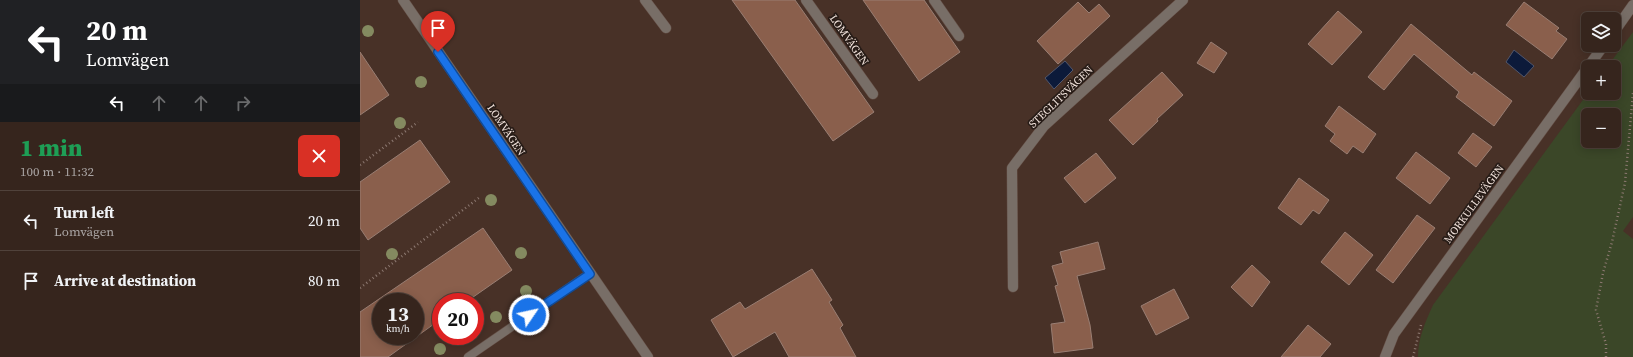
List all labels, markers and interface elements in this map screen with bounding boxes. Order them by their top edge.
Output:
text: 20 m [86,11,148,49]
pin [421,11,455,52]
street label: LOMVÄGEN [826,12,872,68]
map controls [1581,12,1621,148]
button: layers [1581,12,1621,52]
icon: left [20,16,72,68]
icon: arrive [427,17,449,39]
text: Lomvägen [86,47,169,72]
button: + [1581,60,1621,100]
street label: STEGLITSVÄGEN [1026,63,1096,131]
icon: left [106,92,128,114]
icon: ahead [148,92,170,114]
icon: ahead [190,92,212,114]
icon: right [232,92,254,114]
street label: LOMVÄGEN [483,101,529,159]
button: − [1581,108,1621,148]
text: 1 min [20,131,83,164]
button: close [298,135,340,177]
street label: MORKULLEVÄGEN [1440,162,1508,246]
text: 100 m · 11:32 [20,163,94,180]
text: Turn left [54,202,114,223]
icon: left [20,210,42,232]
text: 20 m [308,210,340,231]
text: Lomvägen [54,223,114,240]
icon: arrive [20,270,42,292]
text: Arrive at destination [54,270,196,291]
text: 80 m [308,270,340,291]
speed limit sign: 20 [432,293,484,345]
position arrow [508,294,550,336]
text: 13 [387,300,409,328]
text: km/h [386,322,410,335]

